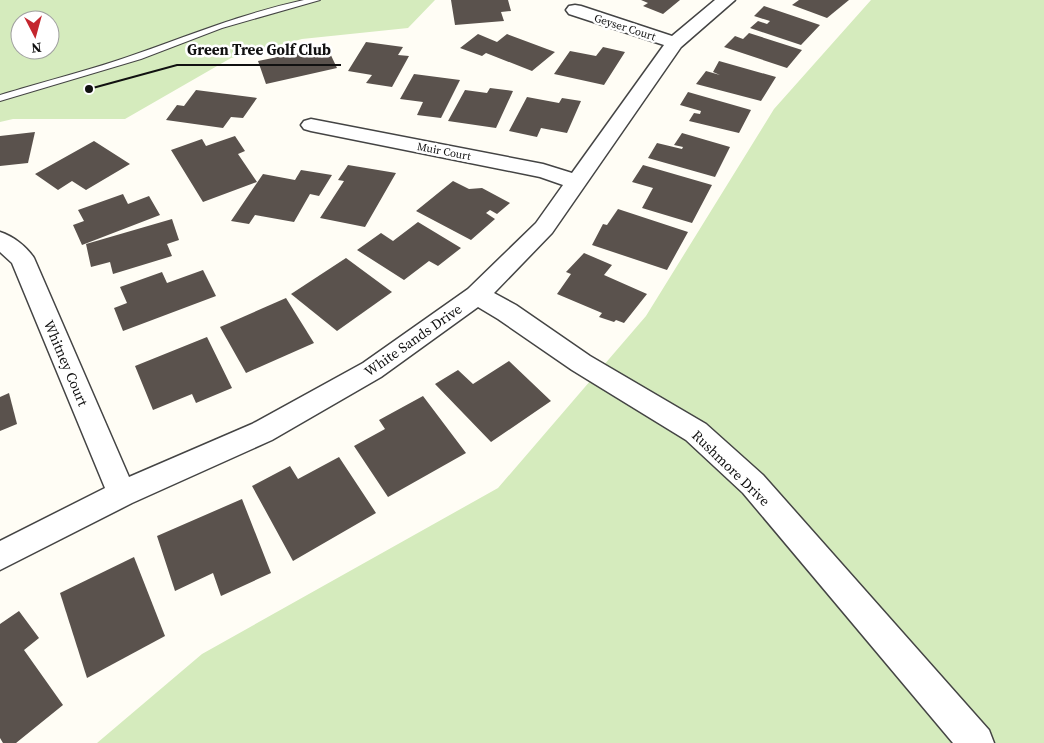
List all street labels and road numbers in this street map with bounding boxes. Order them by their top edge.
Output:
street label: Geyser Court [592,10,658,45]
street label: Muir Court [416,139,472,164]
street label: White Sands Drive [360,299,466,381]
street label: Whitney Court [39,317,93,410]
street label: Rushmore Drive [687,425,775,511]

